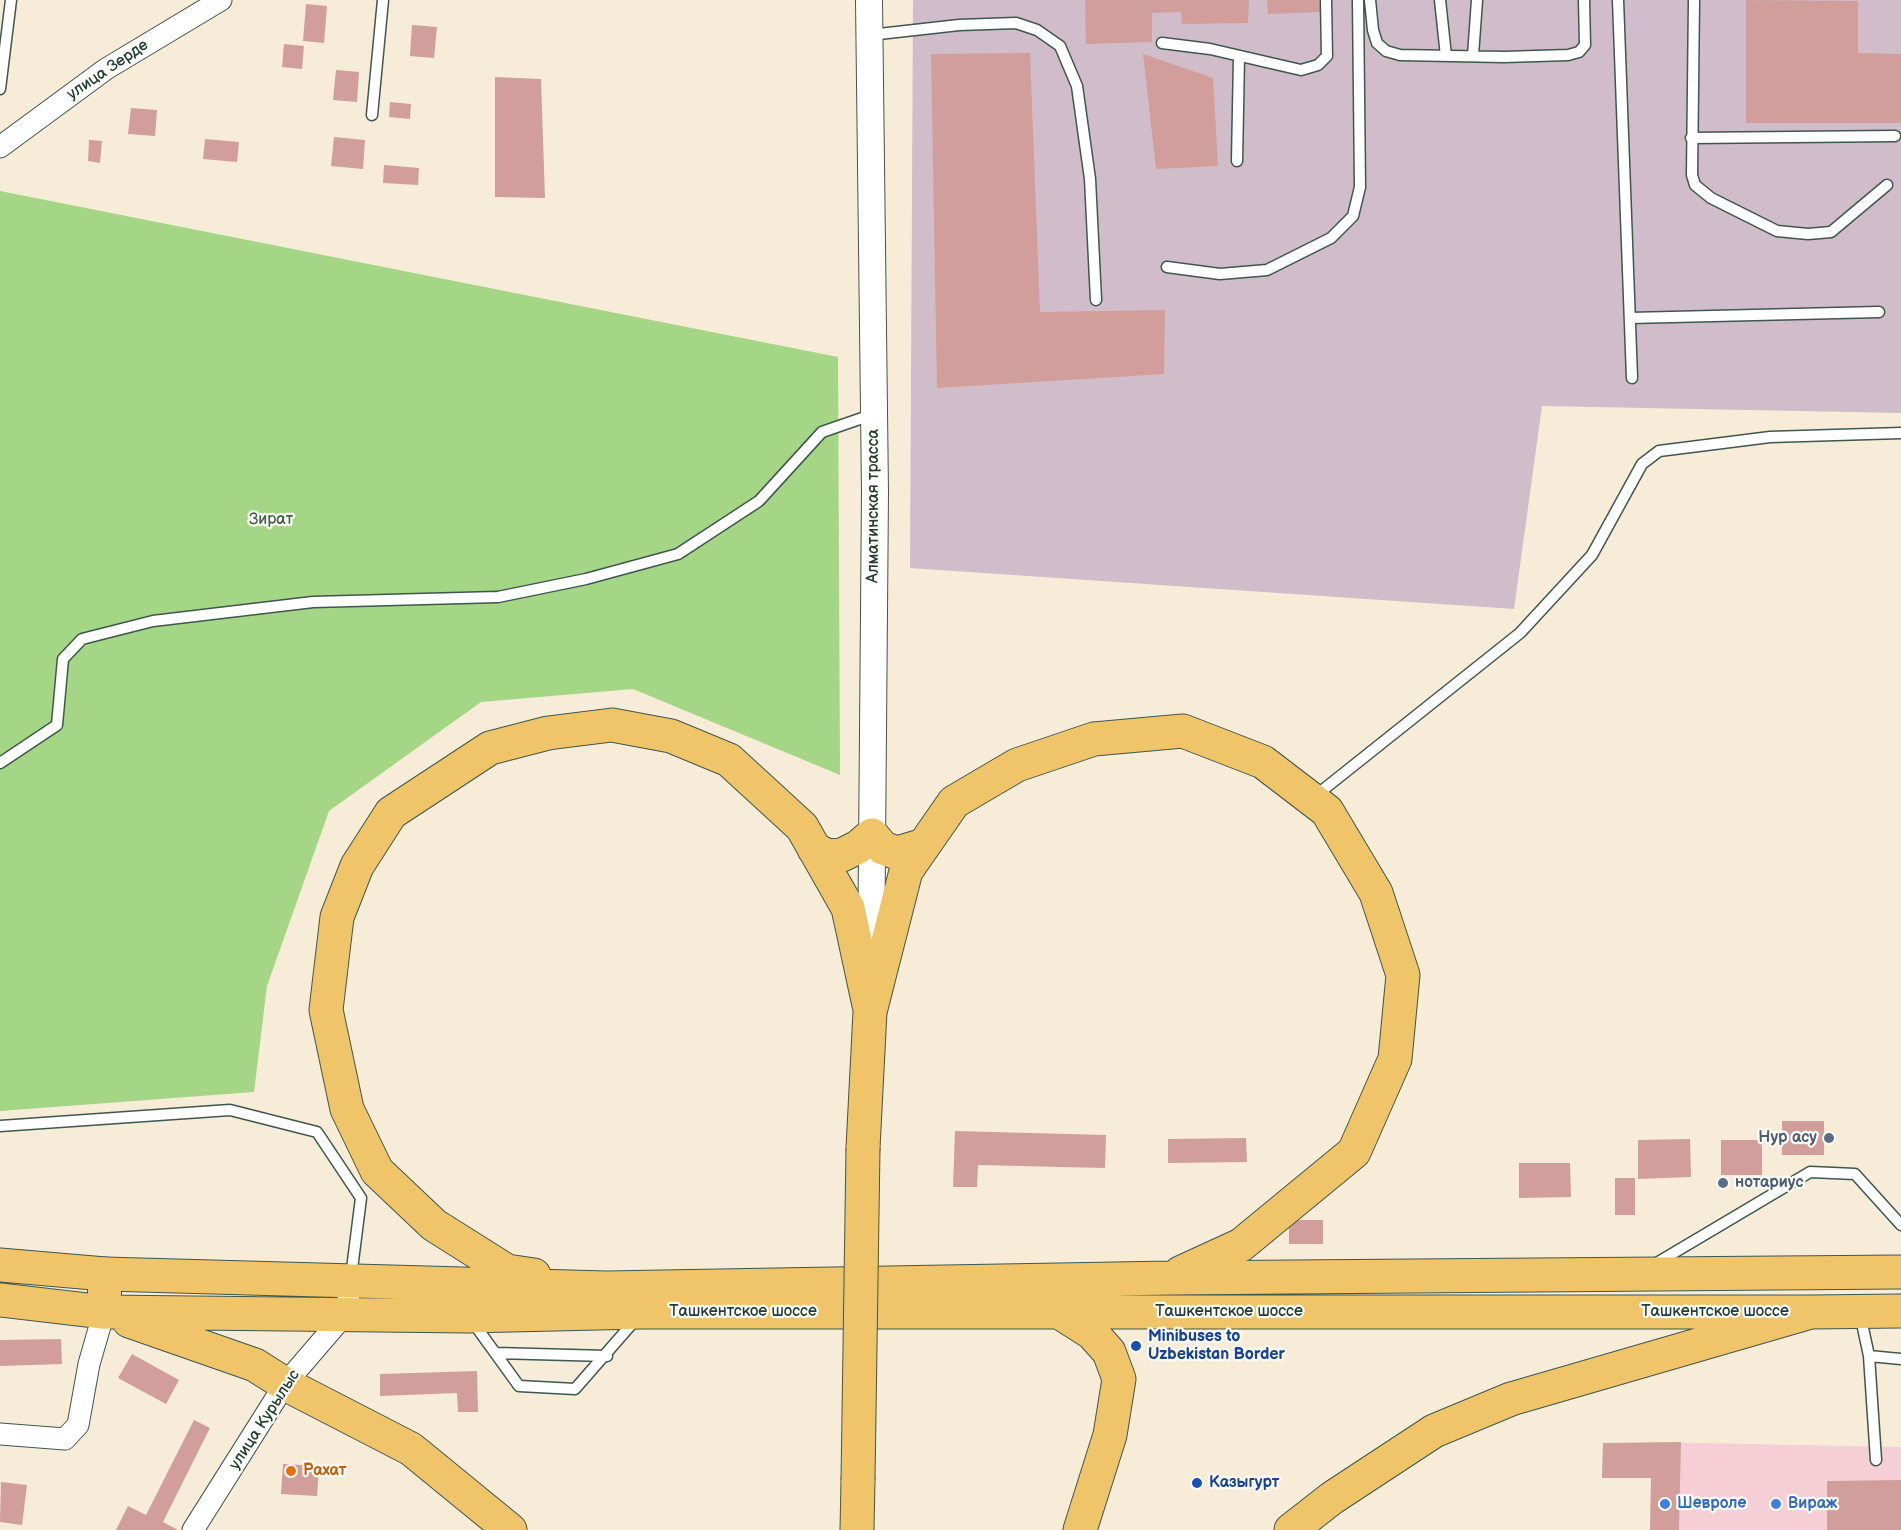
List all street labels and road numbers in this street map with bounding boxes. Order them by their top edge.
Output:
street label: улица Зерде [64,36,152,104]
street label: Алматинская трасса [864,429,884,583]
street label: Ташкентское шоссе [669,1302,817,1322]
street label: Ташкентское шоссе [1155,1302,1303,1322]
street label: Ташкентское шоссе [1641,1302,1789,1322]
street label: улица Курылыс [226,1366,304,1474]

